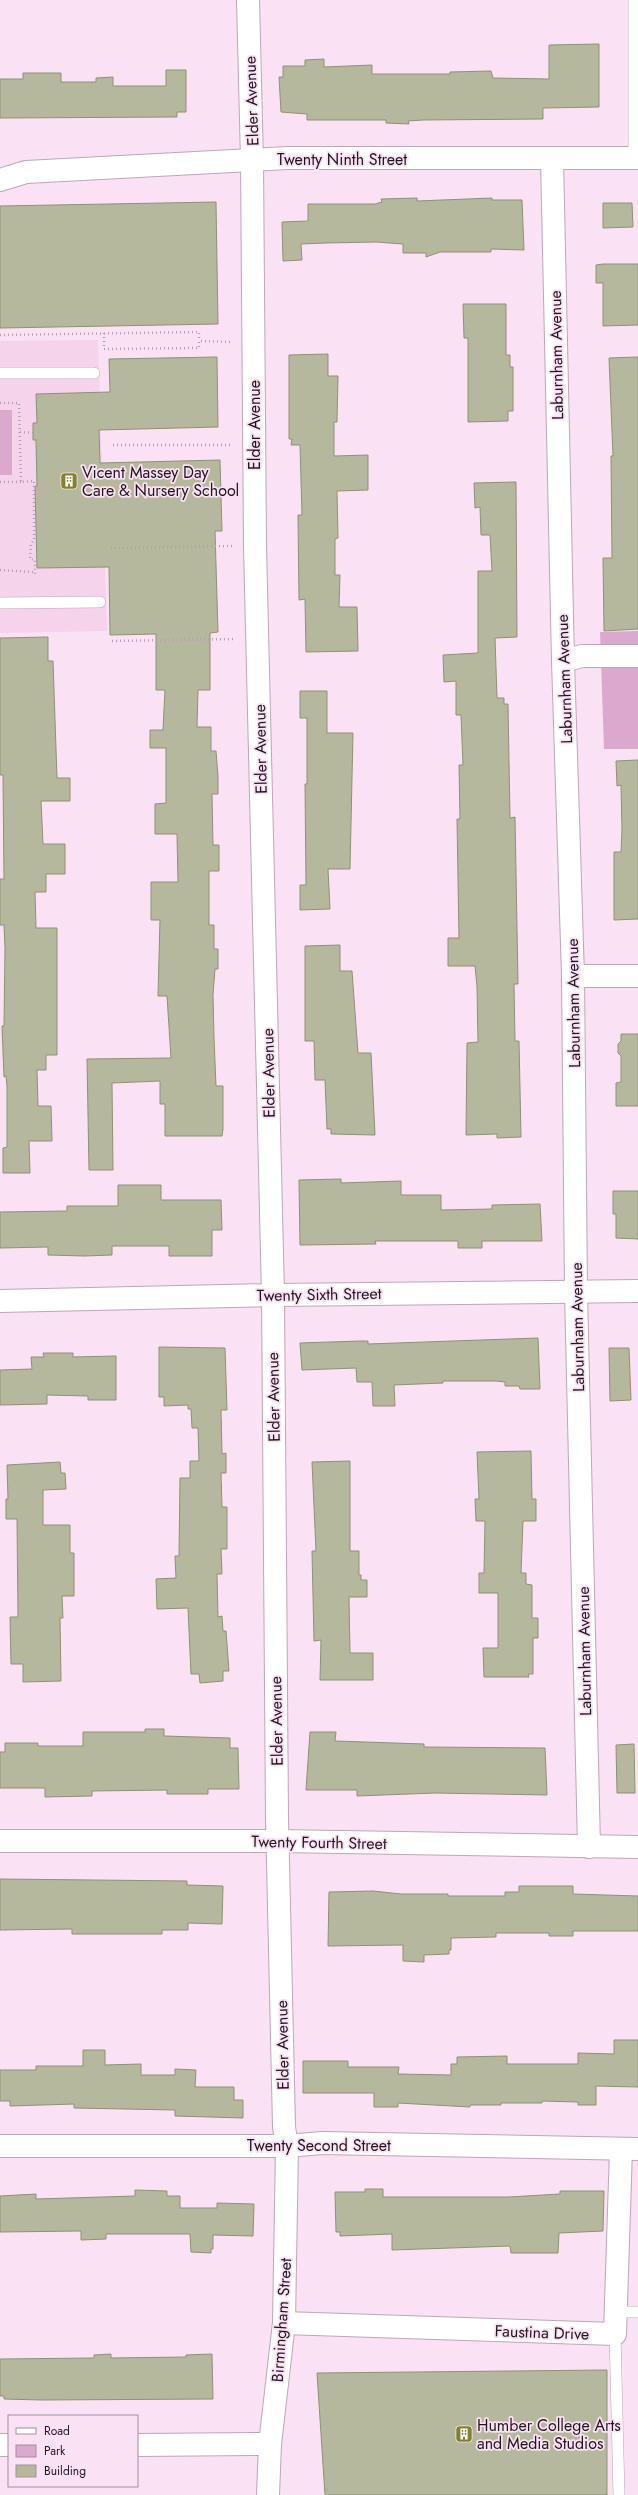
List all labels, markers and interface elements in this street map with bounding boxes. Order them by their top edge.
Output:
street label: Elder Avenue [238,56,265,146]
street label: Twenty Ninth Street [277,148,407,171]
street label: Laburnham Avenue [544,290,569,420]
street label: Elder Avenue [243,380,266,470]
place label: Vicent Massey Day Care & Nursery School [82,461,239,502]
building icon: Vicent Massey Day Care & Nursery School [59,471,79,491]
street label: Laburnham Avenue [551,614,578,744]
street label: Elder Avenue [248,704,273,794]
street label: Laburnham Avenue [561,938,586,1068]
street label: Elder Avenue [256,1028,281,1118]
street label: Laburnham Avenue [565,1262,590,1392]
street label: Twenty Sixth Street [256,1282,382,1307]
street label: Elder Avenue [261,1352,286,1442]
street label: Laburnham Avenue [572,1586,597,1716]
street label: Elder Avenue [264,1676,289,1766]
street label: Twenty Fourth Street [251,1830,387,1855]
street label: Elder Avenue [270,2000,295,2090]
street label: Twenty Second Street [247,2134,391,2157]
street label: Birmingham Street [266,2257,297,2383]
street label: Faustina Drive [494,2319,590,2346]
place label: Humber College Arts and Media Studios [477,2414,621,2455]
legend [8,2415,138,2487]
text: Road [44,2422,70,2440]
building icon: Humber College Arts and Media Studios [454,2424,474,2444]
text: Park [44,2442,66,2460]
text: Building [44,2462,86,2480]

